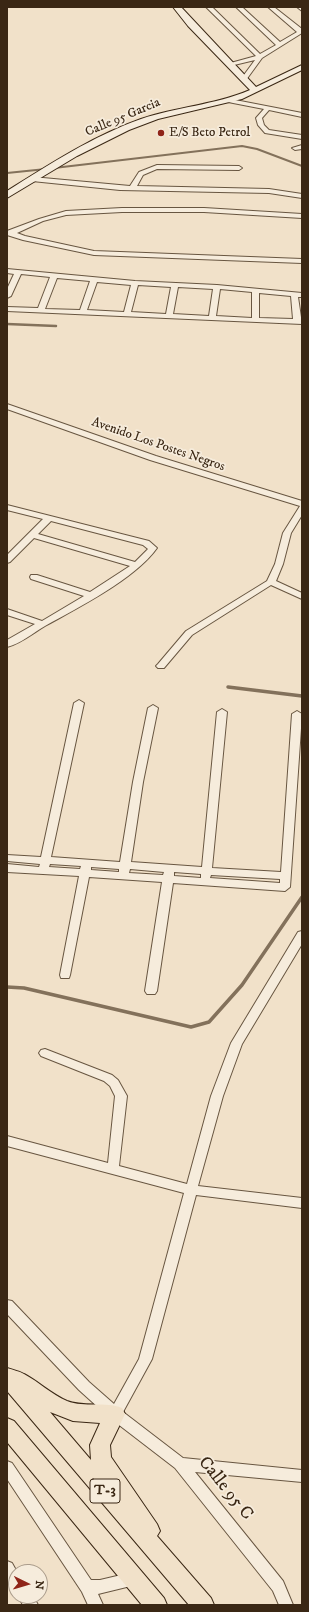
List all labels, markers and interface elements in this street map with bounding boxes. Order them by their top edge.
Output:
street label: Calle 95 Garcia [83,95,163,141]
place label: E/S Beto Petrol [169,125,250,141]
marker: E/S Beto Petrol [156,128,166,138]
street label: Avenido Los Postes Negros [89,415,227,475]
street label: Calle 95 C [193,1453,257,1525]
road number: T-3 [90,1479,120,1503]
north arrow [8,1564,48,1604]
text: N [32,1580,46,1590]

